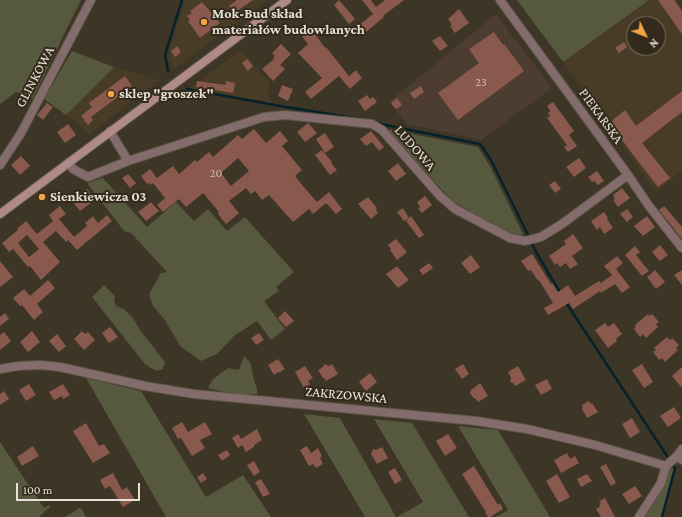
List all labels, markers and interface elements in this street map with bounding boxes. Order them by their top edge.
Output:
place label: Mok-Bud skład materiałów budowlanych [212,6,365,38]
north arrow [626,16,666,56]
marker: Mok-Bud skład materiałów budowlanych [199,17,209,27]
text: N [647,37,661,50]
street label: GLINKOWA [12,44,58,110]
house number: 23 [475,75,487,89]
street label: PIEKARSKA [575,85,627,147]
place label: sklep "groszek" [119,86,214,102]
marker: sklep "groszek" [106,89,116,99]
street label: LUDOWA [391,122,439,174]
house number: 20 [210,166,222,180]
place label: Sienkiewicza 03 [50,189,146,205]
marker: Sienkiewicza 03 [37,192,47,202]
street label: ZAKRZOWSKA [304,383,388,407]
scale bar [18,475,142,501]
text: 100 m [23,483,52,497]

